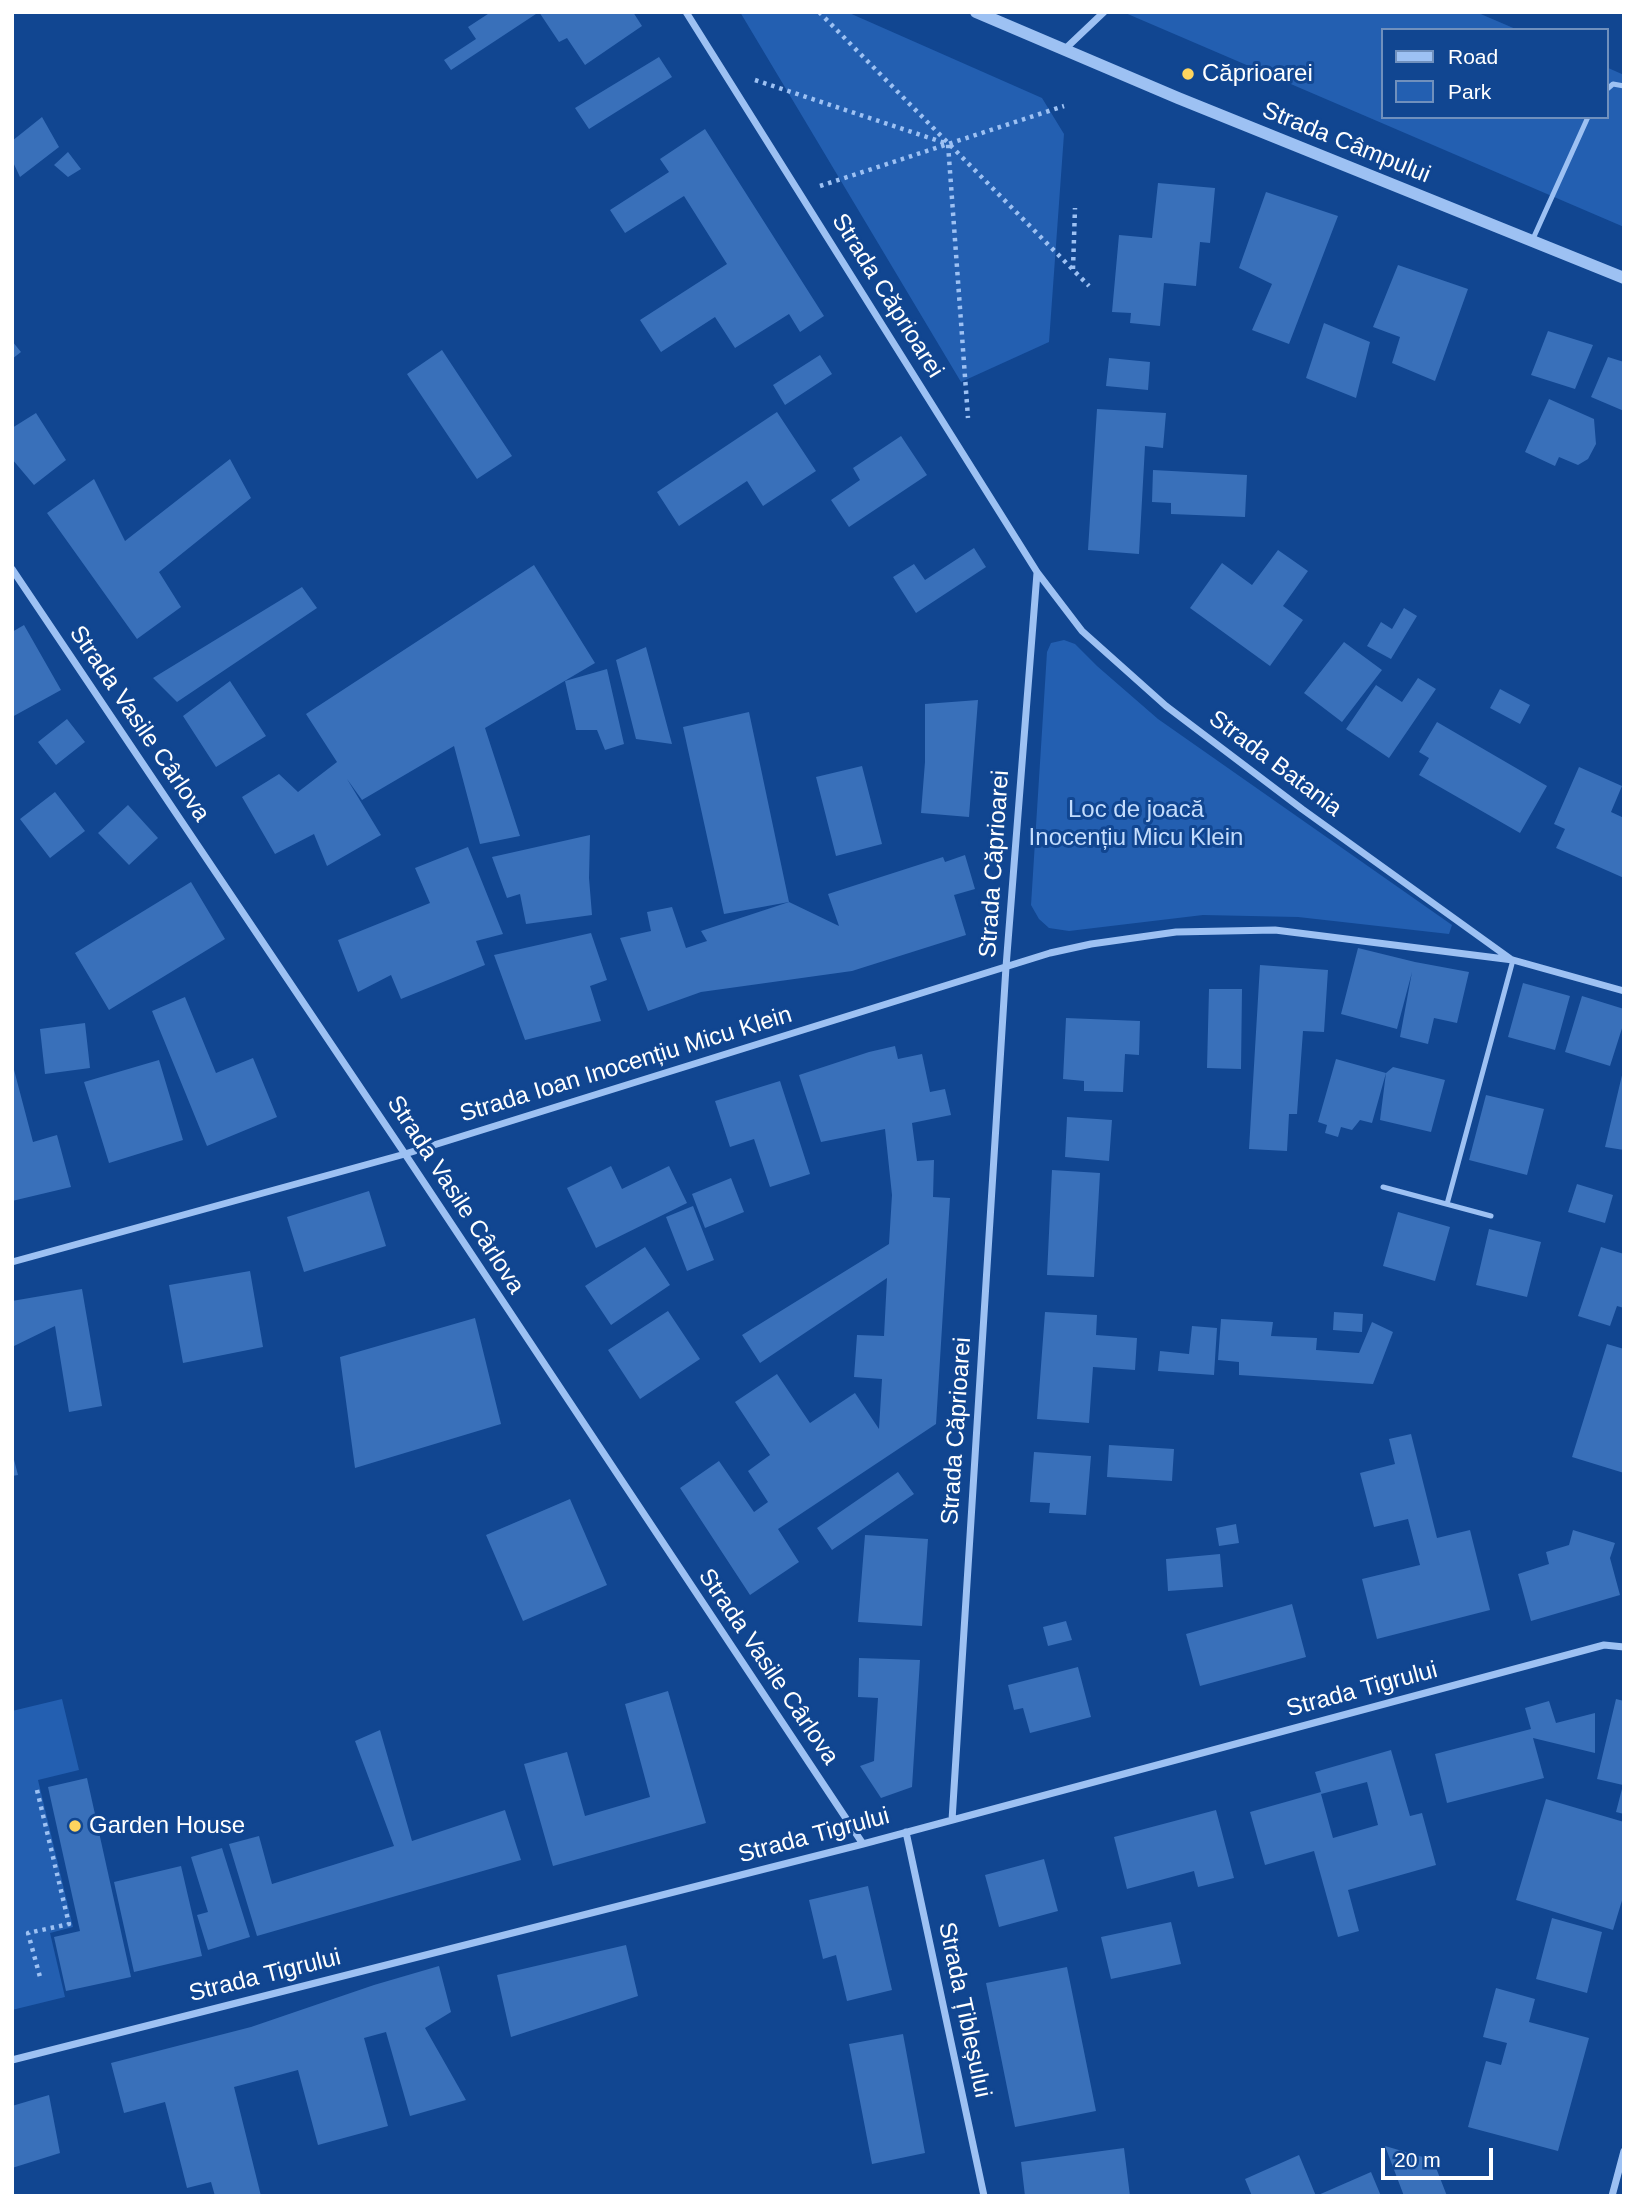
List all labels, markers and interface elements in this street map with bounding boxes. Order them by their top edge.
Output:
legend [1380,28,1608,119]
text: Road [1448,45,1498,68]
place label: Căprioarei [1202,60,1313,88]
marker: Căprioarei [1180,66,1196,82]
text: Park [1448,80,1491,103]
street label: Strada Câmpului [1258,96,1434,190]
street label: Strada Căprioarei [825,209,949,383]
street label: Strada Vasile Cârlova [63,620,215,828]
street label: Strada Batania [1203,705,1347,823]
street label: Strada Căprioarei [974,769,1016,959]
park label: Loc de joacă Inocențiu Micu Klein [1029,796,1243,852]
street label: Strada Ioan Inocențiu Micu Klein [457,1001,795,1129]
street label: Strada Vasile Cârlova [380,1091,530,1299]
street label: Strada Căprioarei [936,1336,978,1526]
street label: Strada Vasile Cârlova [692,1563,844,1771]
street label: Strada Tigrului [1283,1656,1441,1724]
street label: Strada Tigrului [735,1802,893,1870]
place label: Garden House [89,1812,245,1840]
marker: Garden House [67,1818,83,1834]
street label: Strada Țibleșului [931,1920,997,2100]
street label: Strada Tigrului [186,1943,344,2009]
scale bar [1384,2134,1496,2178]
text: 20 m [1394,2148,1441,2171]

